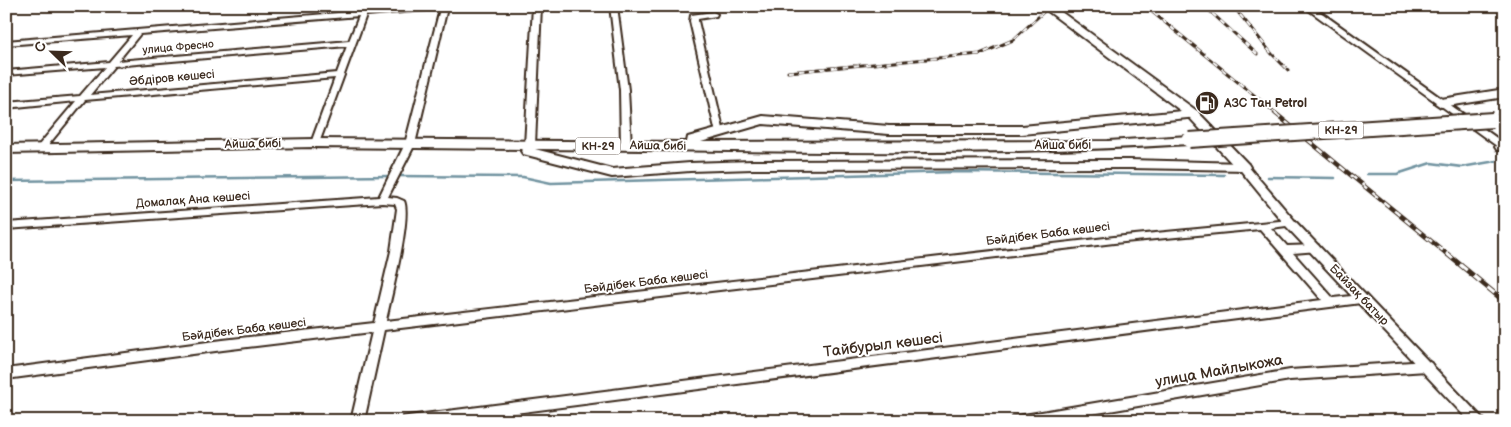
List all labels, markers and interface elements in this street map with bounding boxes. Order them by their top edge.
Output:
north arrow [28,28,78,78]
street label: улица Фресно [142,37,214,57]
text: С [31,39,50,55]
street label: Әбдіров көшесі [129,67,215,89]
fuel station icon: АЗС Тан Petrol [1194,90,1220,116]
place label: АЗС Тан Petrol [1223,96,1307,111]
road number: КН-29 [1318,122,1364,138]
street label: Айша бибі [224,136,281,152]
road number: КН-29 [576,138,620,154]
street label: Айша бибі [629,138,686,154]
street label: Айша бибі [1034,138,1091,153]
street label: Домалақ Ана көшесі [135,189,251,211]
street label: Бәйдібек Баба көшесі [985,219,1111,249]
street label: Байзақ батыр [1326,261,1392,329]
street label: Бәйдібек Баба көшесі [583,267,709,297]
street label: Бәйдібек Баба көшесі [181,315,307,345]
street label: Тайбурыл көшесі [822,328,944,362]
street label: улица Майлыкожа [1154,350,1284,392]

